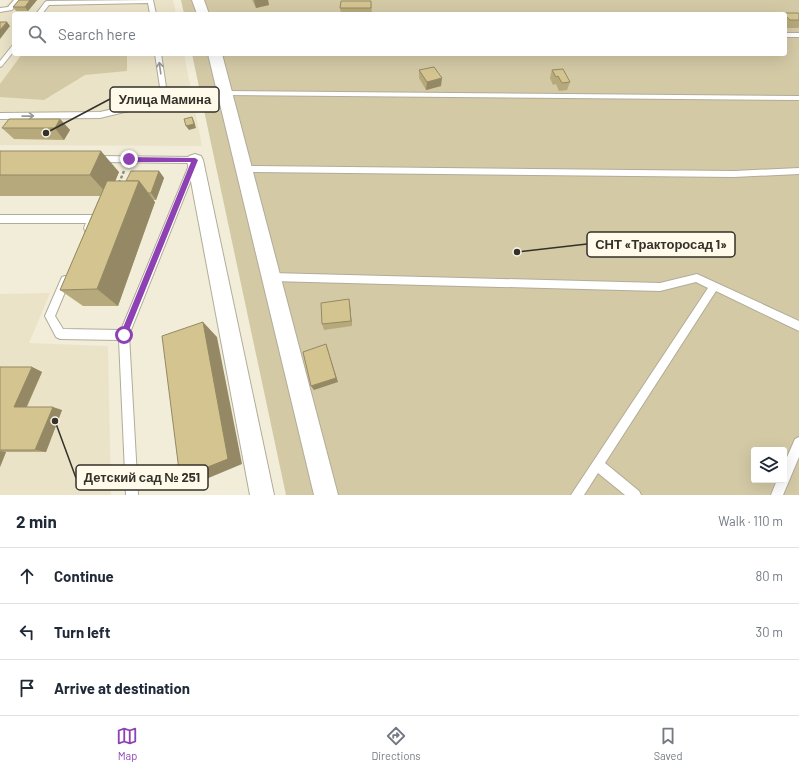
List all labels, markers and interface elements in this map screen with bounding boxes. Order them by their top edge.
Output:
search box [12,12,787,56]
icon: search [26,23,48,45]
text: Search here [58,25,136,43]
one-way arrow [156,62,164,75]
callout: Улица Мамина [110,87,219,112]
text: Улица Мамина [119,91,212,107]
one-way arrow [21,112,34,120]
route end [120,150,138,168]
callout: СНТ «Тракторосад 1» [587,232,735,257]
text: СНТ «Тракторосад 1» [595,236,727,252]
route start [115,326,133,344]
map controls [751,447,787,483]
button: layers [751,447,787,483]
callout: Детский сад № 251 [76,465,208,490]
text: Детский сад № 251 [84,469,200,485]
text: 2 min [16,511,57,531]
text: Walk · 110 m [718,513,783,529]
icon: ahead [16,565,38,587]
text: Continue [54,567,114,585]
text: 80 m [756,568,783,584]
icon: left [16,621,38,643]
text: Turn left [54,623,110,641]
text: 30 m [756,624,783,640]
icon: arrive [16,677,38,699]
text: Arrive at destination [54,679,190,697]
tab: Map [116,725,138,762]
tab: Directions [371,725,421,762]
tab: Saved [654,725,683,762]

